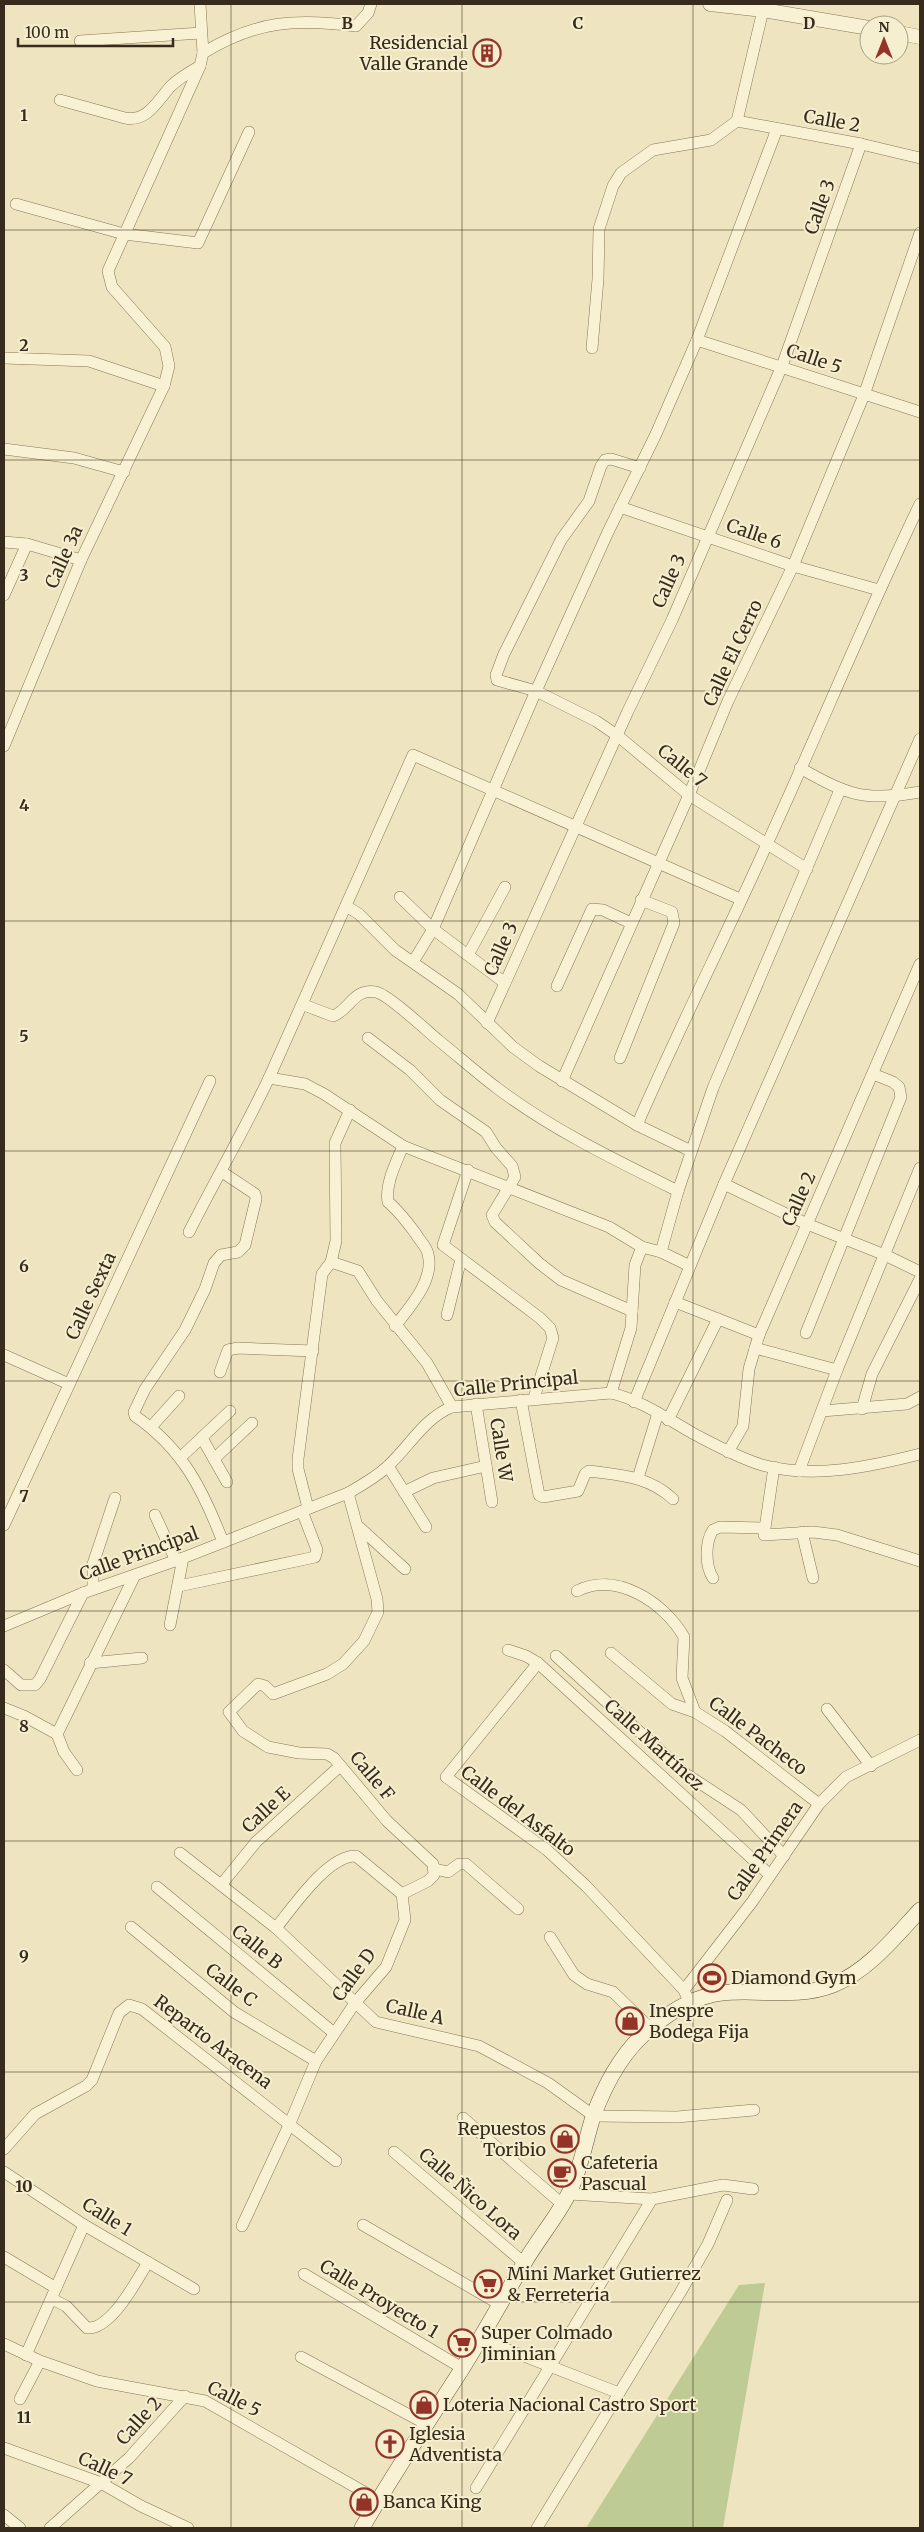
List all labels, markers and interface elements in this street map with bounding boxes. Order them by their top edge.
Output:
text: B [341,13,353,33]
text: C [573,13,583,33]
text: D [803,13,815,33]
scale bar [18,15,172,47]
north arrow [859,15,909,65]
text: N [878,18,890,36]
text: 100 m [25,23,69,42]
place label: Residencial Valle Grande [359,31,468,75]
building icon: Residencial Valle Grande [472,38,502,68]
street label: Calle 2 [802,104,862,137]
text: 1 [20,105,28,125]
street label: Calle 3 [799,176,840,237]
text: 2 [19,335,29,355]
street label: Calle 5 [783,338,845,379]
street label: Calle 6 [723,513,785,554]
street label: Calle 3a [40,521,88,592]
street label: Calle 3 [646,550,691,611]
text: 3 [19,565,29,585]
street label: Calle El Cerro [698,596,767,710]
street label: Calle 7 [653,739,712,792]
text: 4 [19,795,29,815]
street label: Calle 3 [478,918,523,979]
text: 5 [19,1026,29,1046]
street label: Calle 2 [776,1168,821,1230]
street label: Calle Sexta [60,1248,121,1343]
text: 6 [19,1256,29,1276]
street label: Calle Principal [453,1365,580,1401]
street label: Calle W [485,1416,518,1485]
text: 7 [19,1486,29,1506]
street label: Calle Principal [76,1521,202,1586]
street label: Calle Pacheco [705,1691,812,1780]
street label: Calle Martínez [600,1694,709,1796]
text: 8 [19,1716,29,1736]
street label: Calle F [345,1746,400,1805]
street label: Calle del Asfalto [457,1760,580,1861]
street label: Calle E [237,1781,295,1838]
street label: Calle Primera [722,1796,808,1905]
street label: Calle B [227,1919,287,1974]
street label: Calle D [327,1944,381,2006]
text: 9 [19,1946,29,1966]
street label: Calle C [201,1958,262,2011]
sports icon: Diamond Gym [697,1963,727,1993]
place label: Diamond Gym [731,1966,857,1989]
street label: Reparto Aracena [149,1990,277,2094]
street label: Calle A [384,1994,447,2029]
place label: Inespre Bodega Fija [649,1999,749,2043]
shop icon: Inespre Bodega Fija [615,2006,645,2036]
place label: Repuestos Toribio [458,2117,546,2161]
shop icon: Repuestos Toribio [550,2124,580,2154]
street label: Calle Ñico Lora [414,2143,527,2245]
place label: Cafeteria Pascual [581,2151,659,2195]
cafe icon: Cafeteria Pascual [547,2158,577,2188]
text: 10 [15,2176,33,2196]
street label: Calle 1 [78,2192,137,2241]
street label: Calle Proyecto 1 [316,2254,443,2343]
place label: Mini Market Gutierrez & Ferreteria [507,2262,701,2306]
supermarket icon: Mini Market Gutierrez & Ferreteria [473,2269,503,2299]
place label: Super Colmado Jiminian [480,2321,612,2365]
supermarket icon: Super Colmado Jiminian [447,2328,477,2358]
street label: Calle 5 [204,2375,265,2422]
shop icon: Loteria Nacional Castro Sport [409,2390,439,2420]
street label: Calle 2 [111,2392,166,2450]
place label: Loteria Nacional Castro Sport [443,2393,697,2416]
text: 11 [17,2407,32,2427]
place label: Iglesia Adventista [408,2422,503,2466]
church icon: Iglesia Adventista [375,2429,405,2459]
street label: Calle 7 [75,2446,136,2491]
shop icon: Banca King [349,2487,379,2517]
place label: Banca King [383,2490,482,2513]

